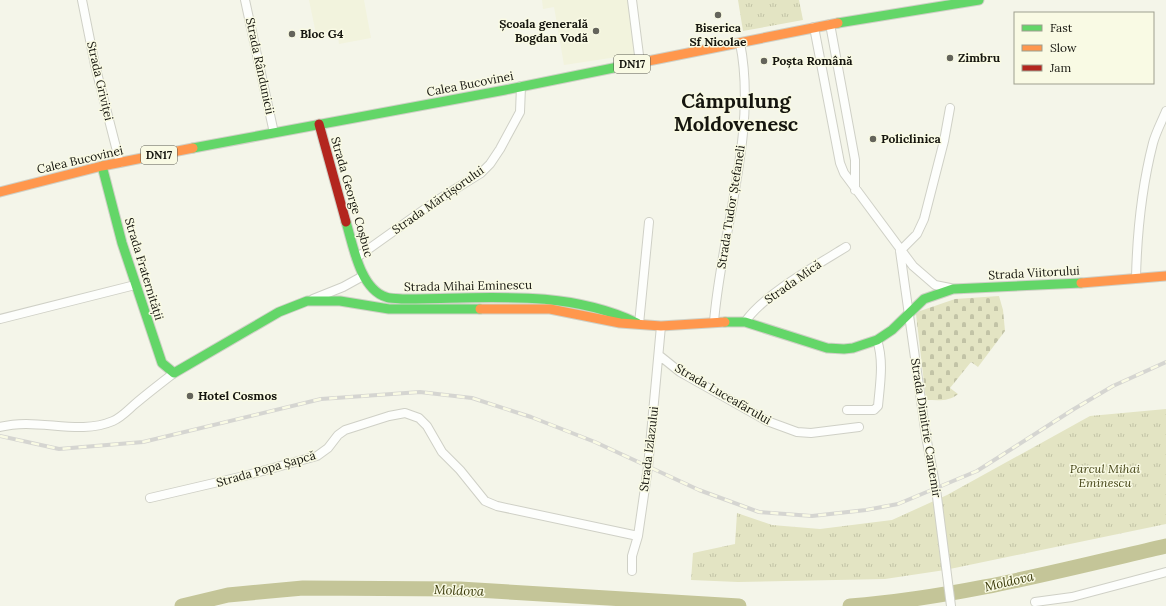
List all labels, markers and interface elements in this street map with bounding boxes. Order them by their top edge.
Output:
marker: Biserica Sf Nicolae [713,10,723,20]
legend [1014,12,1154,84]
street label: Strada Rândunicii [243,16,278,116]
place label: Școala generală Bogdan Vodă [499,16,589,45]
place label: Biserica Sf Nicolae [689,20,747,49]
text: Fast [1050,20,1073,35]
place label: Bloc G4 [300,26,344,41]
marker: Școala generală Bogdan Vodă [591,26,601,36]
marker: Bloc G4 [287,29,297,39]
street label: Strada Griviței [84,40,117,122]
text: Slow [1050,40,1077,55]
place label: Zimbru [958,50,1001,65]
place label: Poșta Română [772,53,853,69]
marker: Zimbru [945,53,955,63]
road number: DN17 [614,55,650,73]
marker: Poșta Română [759,56,769,66]
text: Jam [1049,60,1071,75]
street label: Calea Bucovinei [425,68,515,99]
district label: Câmpulung Moldovenesc [674,88,799,136]
place label: Policlinica [881,131,942,146]
marker: Policlinica [868,134,878,144]
street label: Strada George Coșbuc [328,135,377,259]
street label: Calea Bucovinei [35,142,124,177]
street label: Strada Tudor Ștefaneli [713,144,748,270]
road number: DN17 [141,146,177,164]
street label: Strada Mărțișorului [389,162,486,237]
street label: Strada Fraternității [122,216,167,322]
street label: Strada Mică [761,256,824,307]
street label: Strada Viitorului [988,263,1080,282]
street label: Strada Mihai Eminescu [404,277,532,294]
street label: Strada Dimitrie Cantemir [908,357,945,499]
street label: Strada Luceafărului [672,360,774,427]
place label: Hotel Cosmos [198,388,277,403]
marker: Hotel Cosmos [185,391,195,401]
street label: Strada Izlazului [636,405,661,492]
street label: Strada Popa Șapcă [214,447,317,490]
park label: Parcul Mihai Eminescu [1070,461,1140,490]
water label: Moldova [983,567,1036,595]
water label: Moldova [434,581,485,600]

